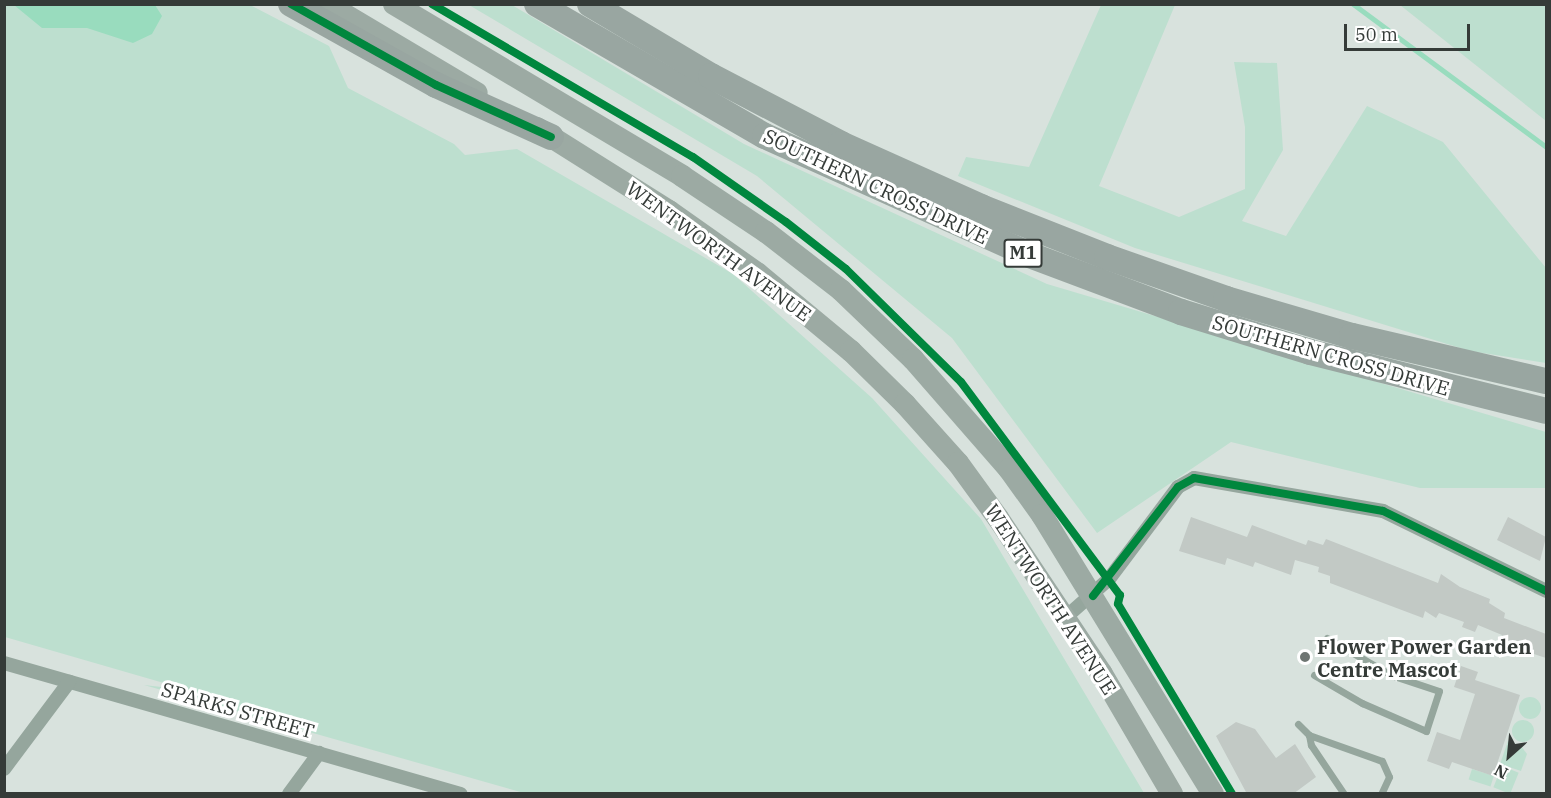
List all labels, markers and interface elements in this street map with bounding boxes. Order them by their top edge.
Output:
scale bar [1347,12,1473,50]
text: 50 m [1355,23,1398,46]
street label: SOUTHERN CROSS DRIVE [760,123,992,249]
street label: WENTWORTH AVENUE [622,176,816,326]
road number: M1 [1004,238,1042,268]
street label: SOUTHERN CROSS DRIVE [1210,310,1452,400]
street label: WENTWORTH AVENUE [980,499,1122,699]
place label: Flower Power Garden Centre Mascot [1317,634,1531,681]
marker: Flower Power Garden Centre Mascot [1298,650,1312,664]
street label: SPARKS STREET [159,677,317,743]
north arrow [1479,726,1539,786]
text: N [1491,760,1511,784]

